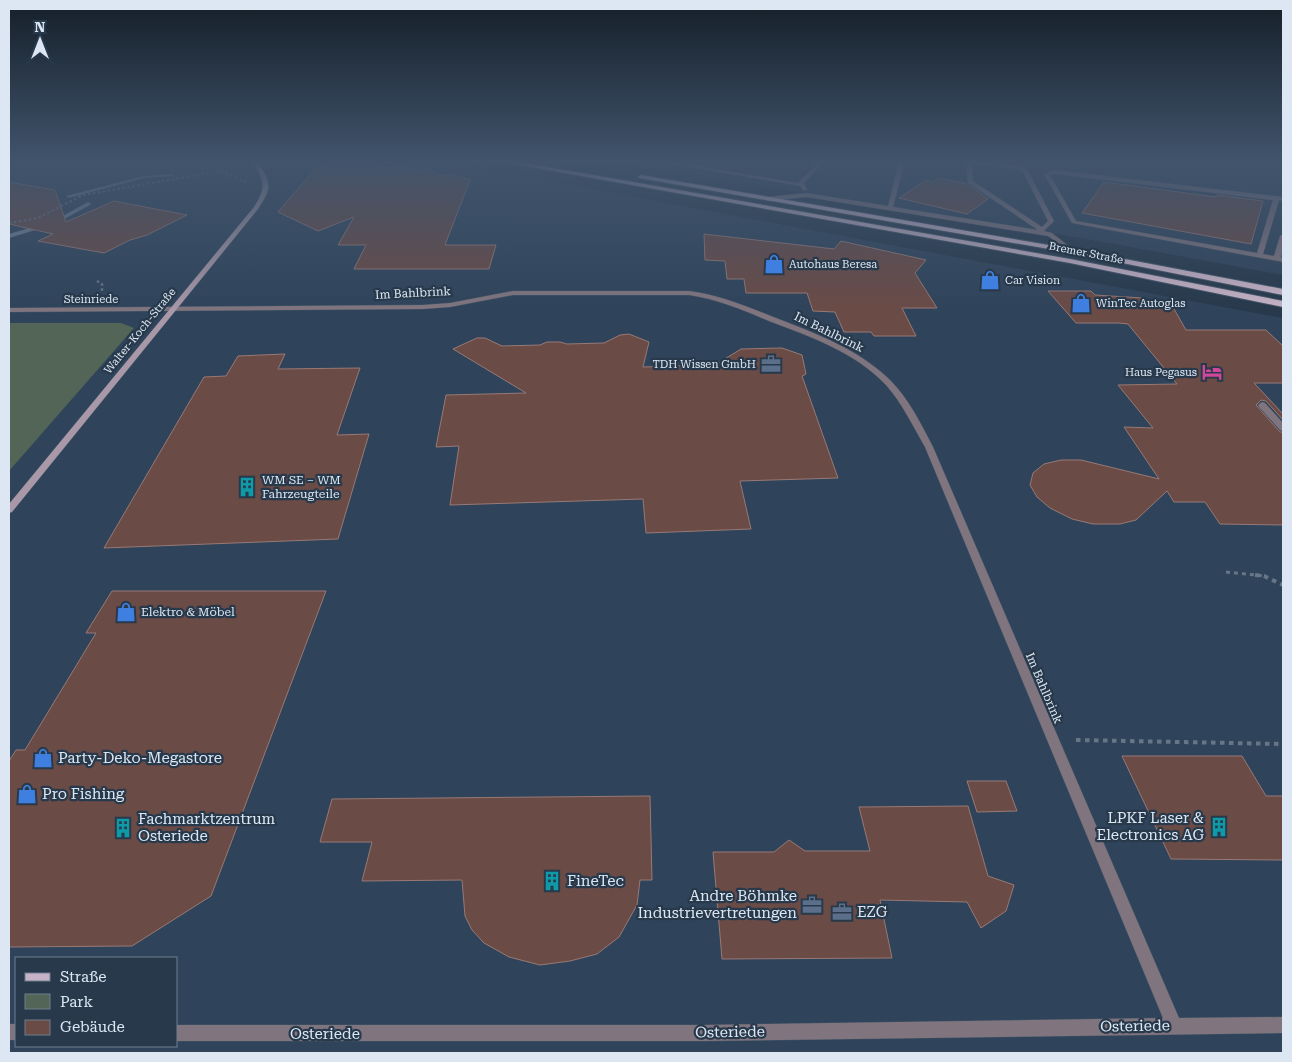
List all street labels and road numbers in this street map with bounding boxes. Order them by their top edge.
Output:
street label: Bremer Straße [1048,239,1124,267]
street label: Im Bahlbrink [375,284,452,302]
street label: Walter-Koch-Straße [101,286,179,376]
street label: Steinriede [64,293,118,306]
street label: Im Bahlbrink [792,309,867,355]
street label: Im Bahlbrink [1023,650,1065,726]
street label: Osteriede [1100,1016,1170,1036]
street label: Osteriede [695,1022,765,1042]
street label: Osteriede [290,1025,360,1043]

